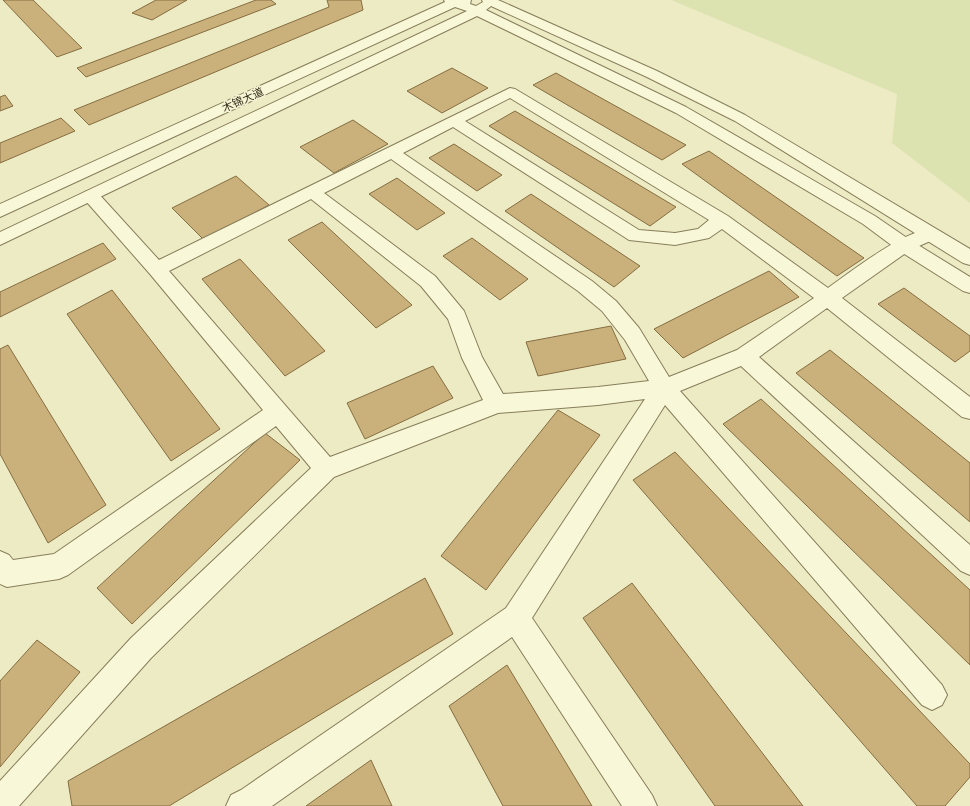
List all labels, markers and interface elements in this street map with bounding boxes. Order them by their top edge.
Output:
street label: 木锦大道 [220,85,266,115]

